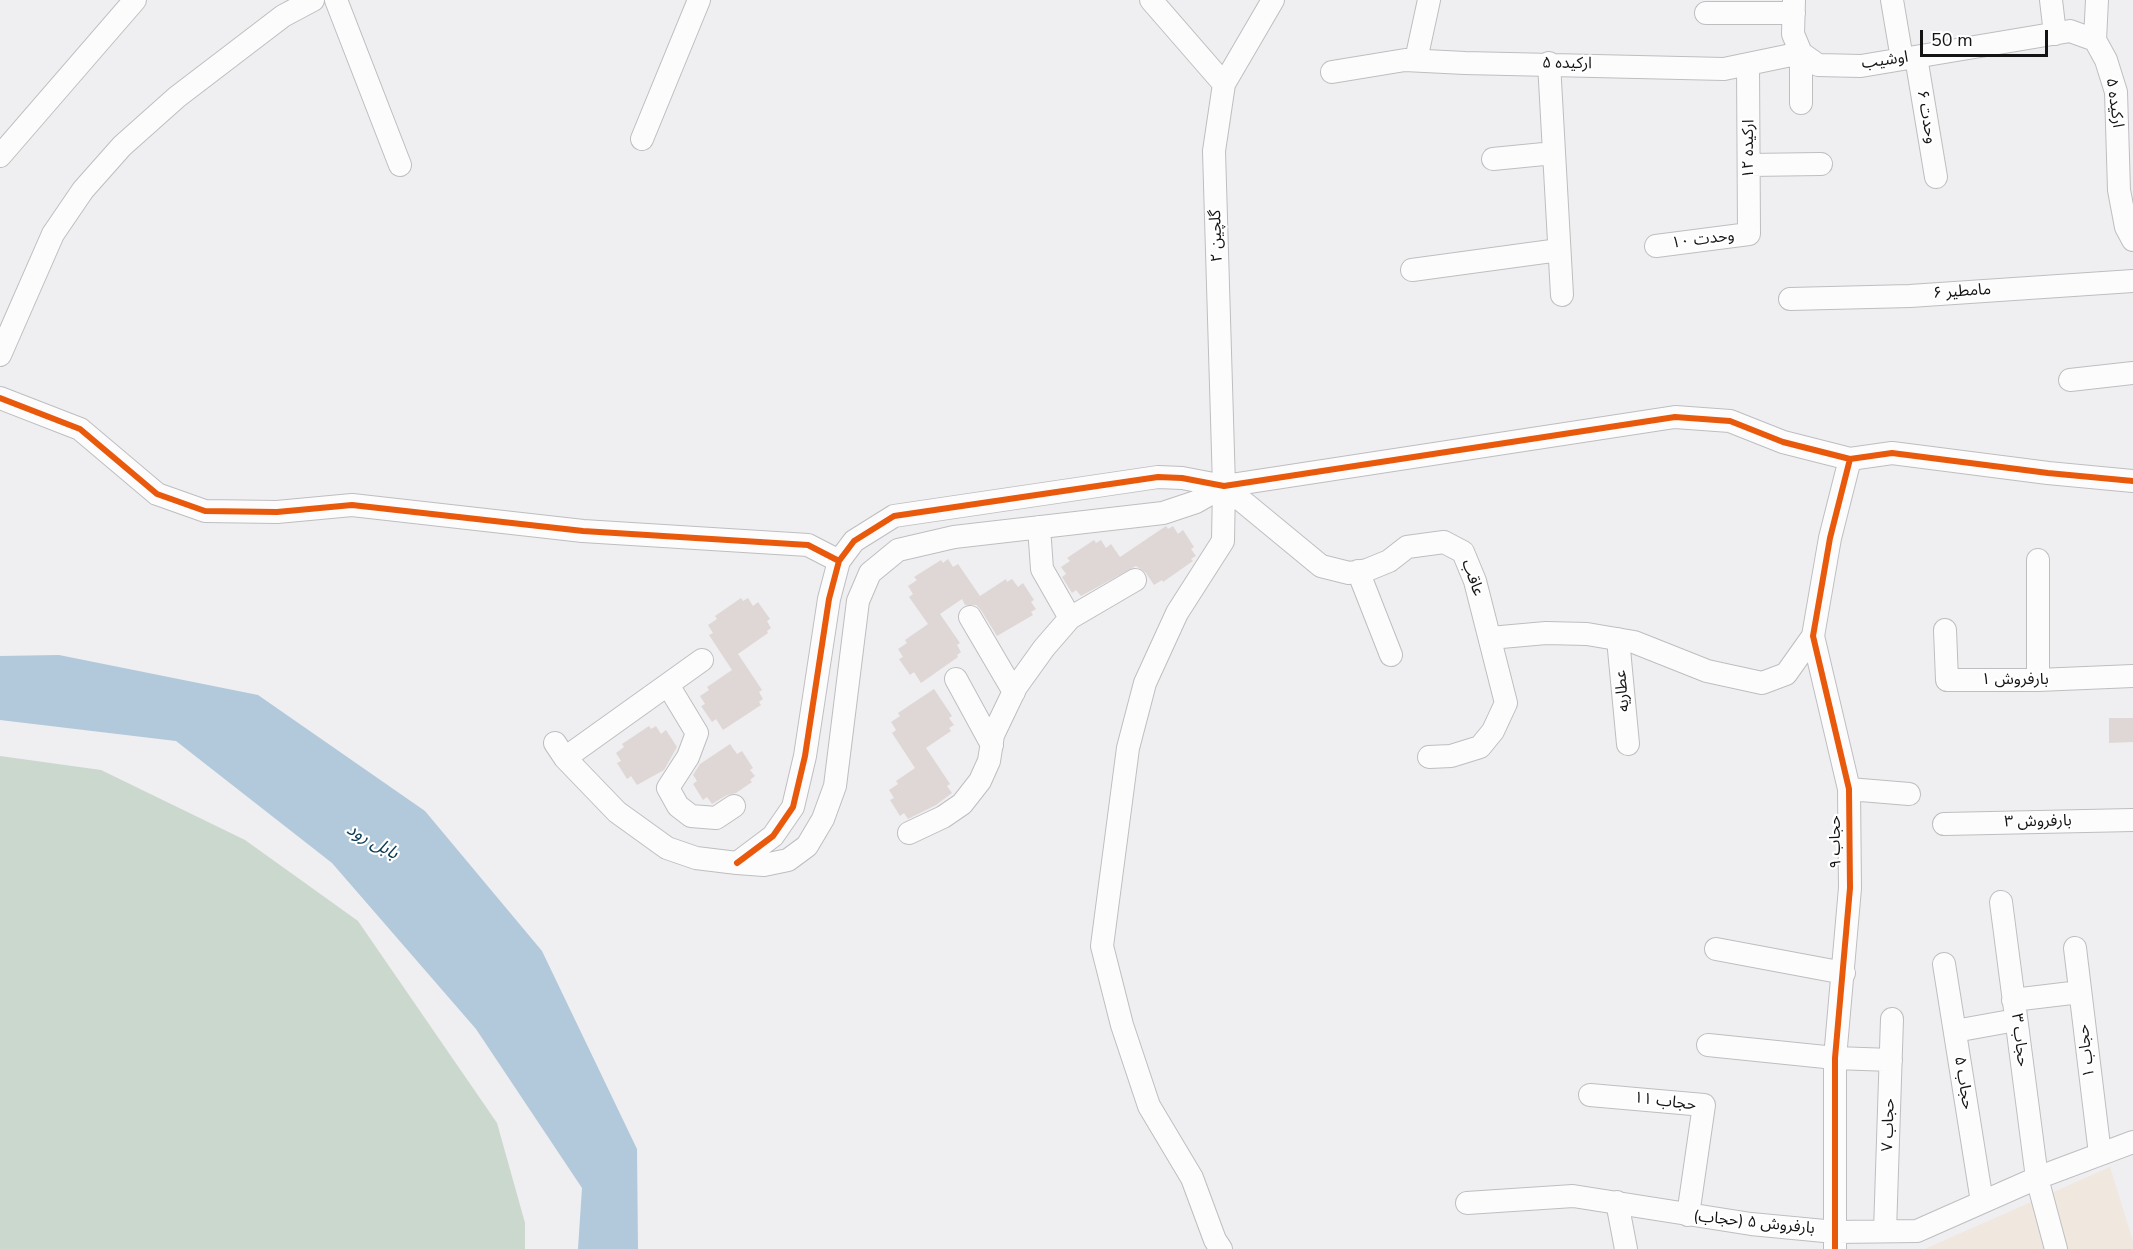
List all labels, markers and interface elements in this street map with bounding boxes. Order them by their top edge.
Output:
scale bar [1923,18,2050,56]
text: 50 m [1931,28,1973,52]
street label: اوشیب [1860,48,1910,74]
street label: ارکیده ۵ [1542,54,1592,74]
street label: ارکیده ۵ [2101,77,2127,129]
street label: وحدت ۶ [1912,89,1940,145]
street label: ارکیده ۱۲ [1739,119,1759,179]
street label: گلچین ۲ [1206,209,1228,263]
street label: وحدت ۱۰ [1670,227,1736,253]
street label: مامطیر ۶ [1932,280,1992,304]
street label: عاقب [1457,557,1487,599]
street label: عطاریه [1612,669,1634,713]
street label: بارفروش ۱ [1981,670,2049,690]
street label: بارفروش ۳ [2004,812,2072,832]
street label: حجاب ۹ [1826,815,1846,869]
water label: بابل رود [342,819,402,865]
street label: حجاب ۳ [2006,1012,2032,1068]
street label: حجاب ۱ [2074,1023,2100,1079]
street label: حجاب ۵ [1949,1055,1977,1111]
street label: حجاب ۱۱ [1633,1089,1697,1115]
street label: حجاب ۷ [1878,1098,1900,1152]
street label: بارفروش ۵ (حجاب) [1692,1207,1816,1239]

